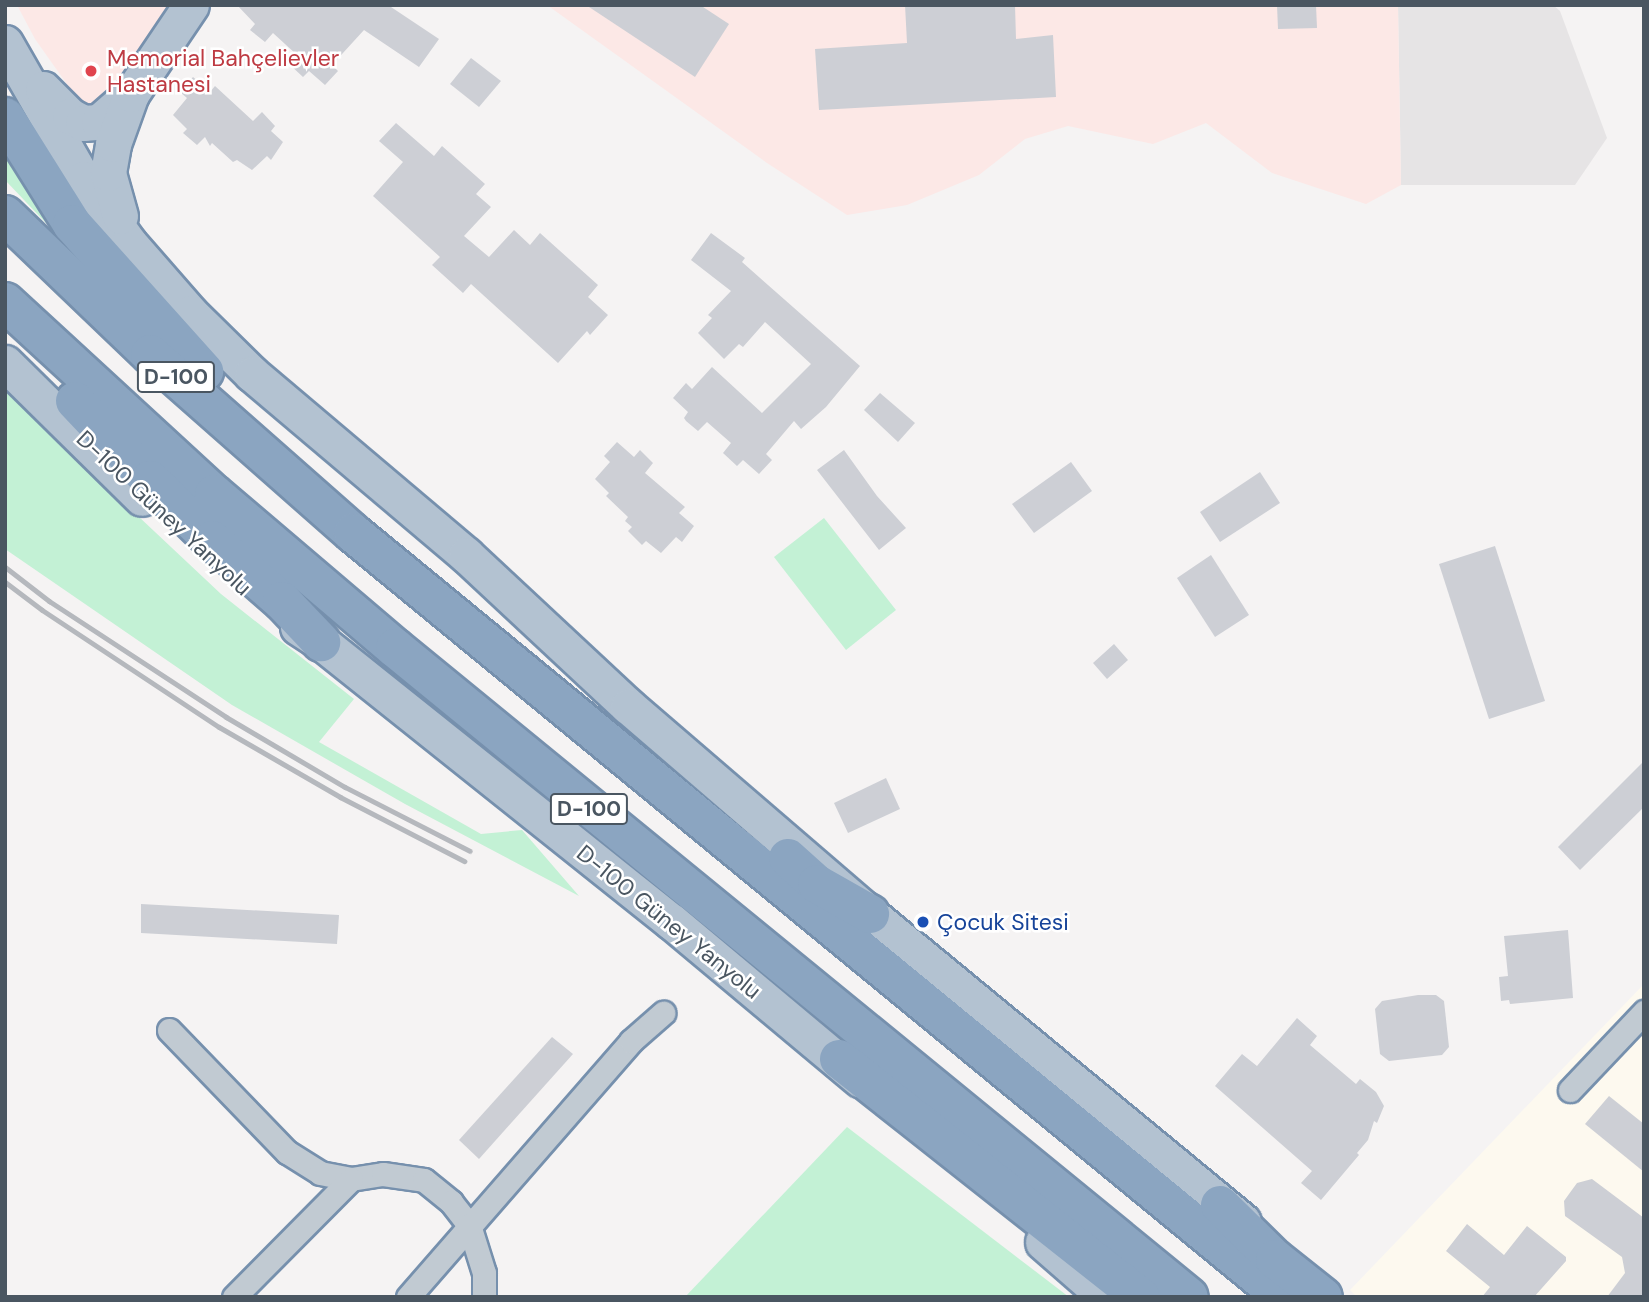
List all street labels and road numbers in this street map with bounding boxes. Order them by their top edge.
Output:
road number: D-100 [136,360,216,394]
street label: D-100 Güney Yanyolu [71,425,257,601]
road number: D-100 [549,792,629,826]
street label: D-100 Güney Yanyolu [571,839,767,1005]

